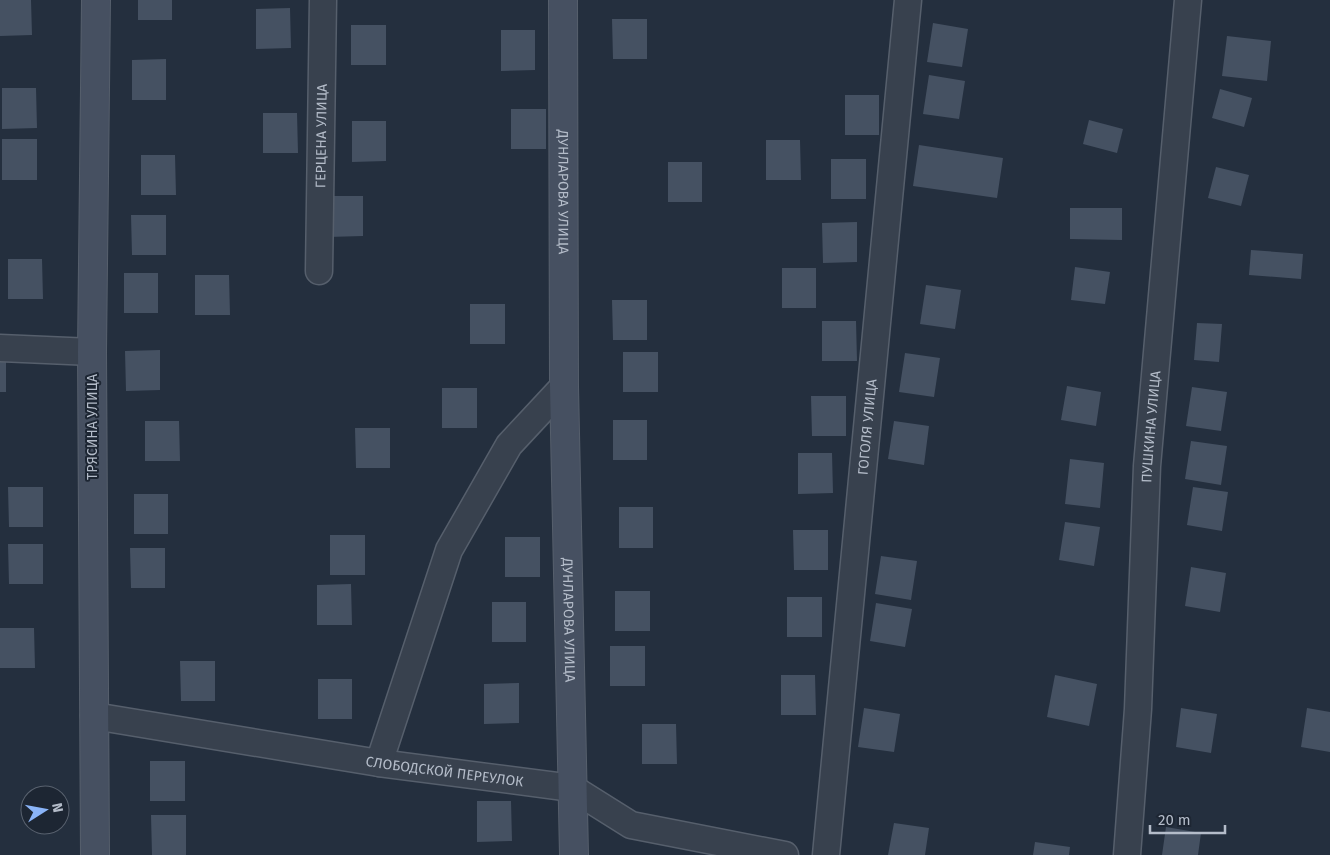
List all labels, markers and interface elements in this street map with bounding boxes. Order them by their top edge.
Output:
street label: ГЕРЦЕНА УЛИЦА [312,84,331,188]
street label: ДУНЛАРОВА УЛИЦА [554,129,572,254]
street label: ПУШКИНА УЛИЦА [1138,370,1164,483]
street label: ТРЯСИНА УЛИЦА [84,374,101,480]
street label: ГОГОЛЯ УЛИЦА [854,378,881,476]
street label: ДУНЛАРОВА УЛИЦА [559,557,578,682]
street label: СЛОБОДСКОЙ ПЕРЕУЛОК [364,753,525,791]
north arrow [20,785,70,835]
text: N [48,801,67,814]
scale bar [1150,802,1225,834]
text: 20 m [1158,811,1191,829]

